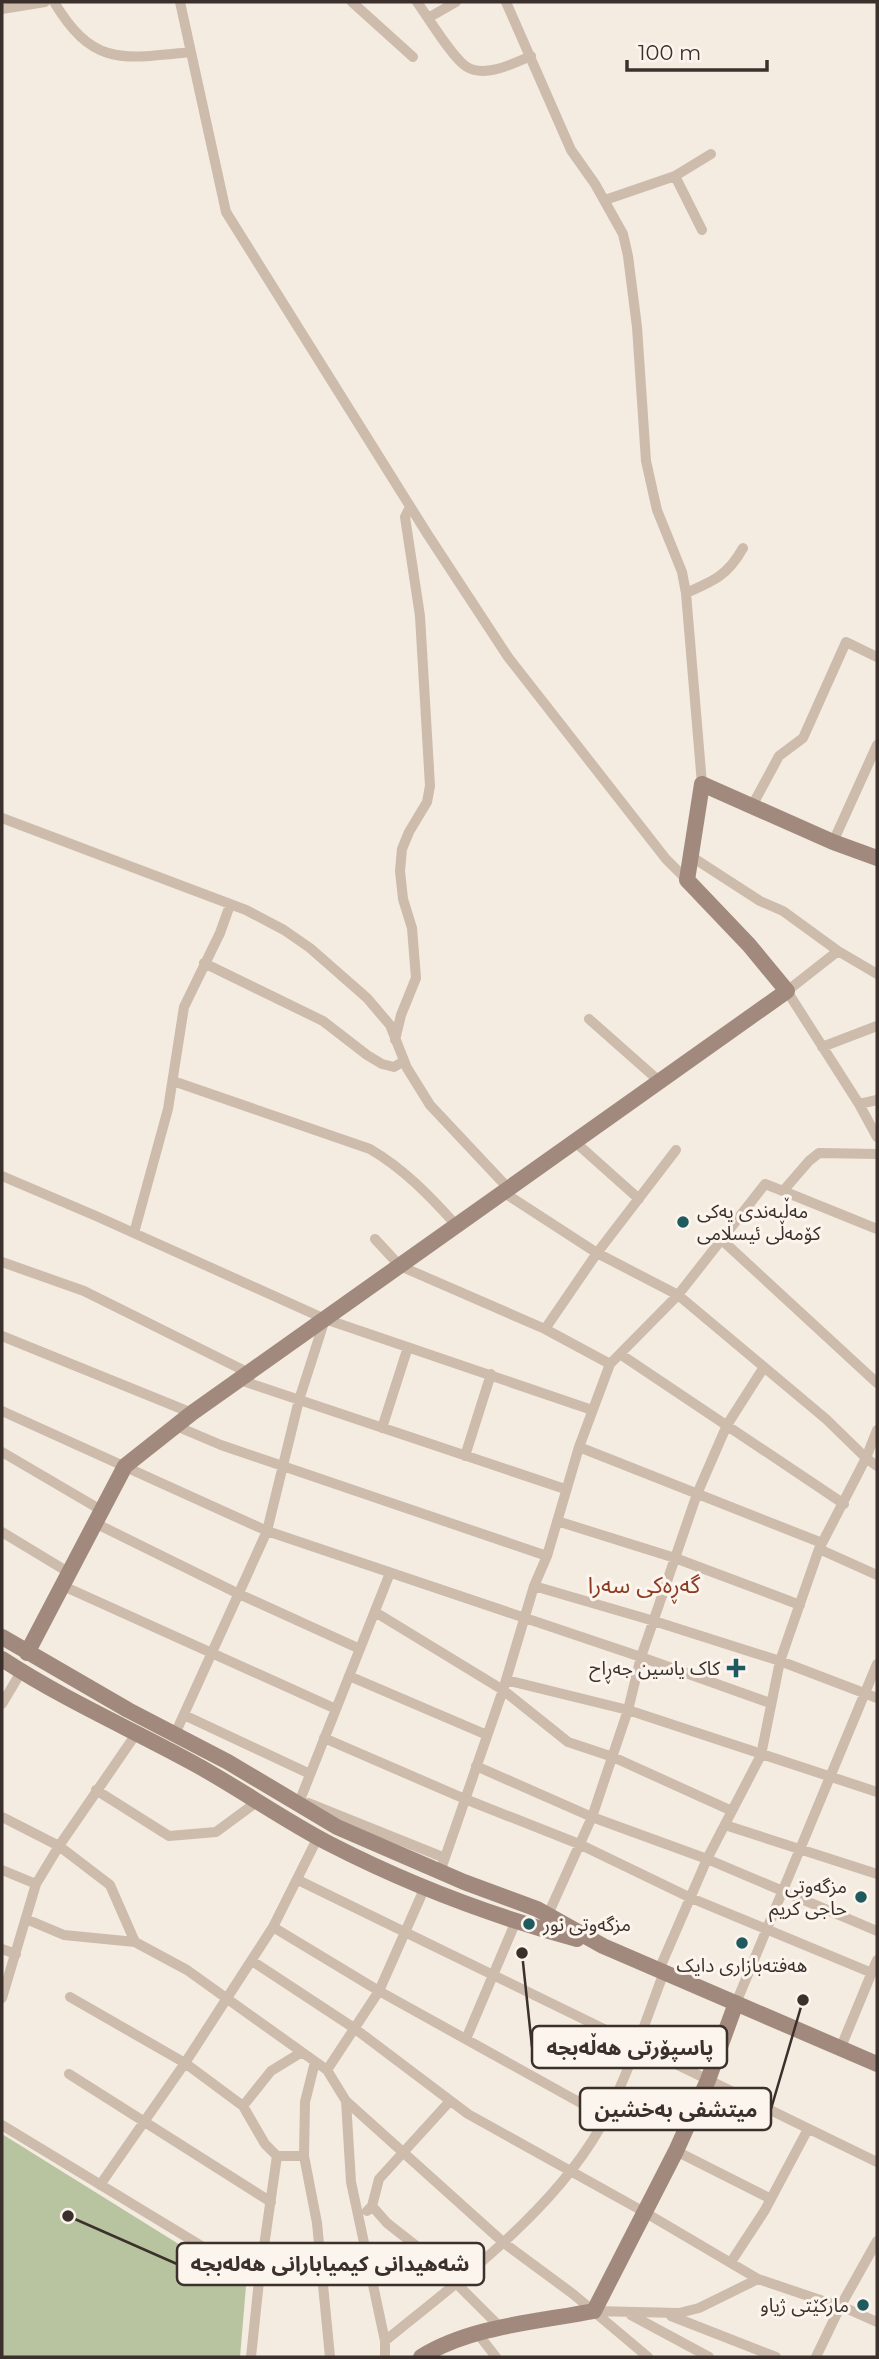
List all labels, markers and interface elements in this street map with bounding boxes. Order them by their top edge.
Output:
scale bar [627,28,767,72]
text: 100 m [638,40,701,65]
place label: مەڵبەندی یەکی کۆمەڵی ئیسلامی [697,1197,822,1245]
marker: مەڵبەندی یەکی کۆمەڵی ئیسلامی [675,1214,691,1230]
district label: گەڕەکی سەرا [588,1571,701,1604]
place label: کاک یاسین جەڕاح [589,1657,721,1684]
marker: کاک یاسین جەڕاح [726,1658,746,1678]
place label: مزگە‌وتی حاجی كریم [769,1875,847,1923]
marker: مزگە‌وتی حاجی كریم [853,1889,869,1905]
place label: مزگەوتی نور [542,1913,631,1936]
marker: مزگەوتی نور [521,1916,537,1932]
marker: هەفتەبازاری دایک [734,1935,750,1951]
place label: هەفتەبازاری دایک [677,1954,807,1977]
callout: پاسپۆرتی هەڵەبجە [532,2026,727,2068]
text: پاسپۆرتی هەڵەبجە [546,2032,714,2062]
callout: میتشفی بەخشین [580,2088,771,2130]
text: میتشفی بەخشین [594,2097,758,2122]
callout: شەھیدانی کیمیابارانی ھەلەبجە [177,2243,484,2285]
text: شەھیدانی کیمیابارانی ھەلەبجە [191,2251,469,2276]
place label: مارکێتی ژیاو [760,2294,849,2317]
marker: مارکێتی ژیاو [855,2297,871,2313]

